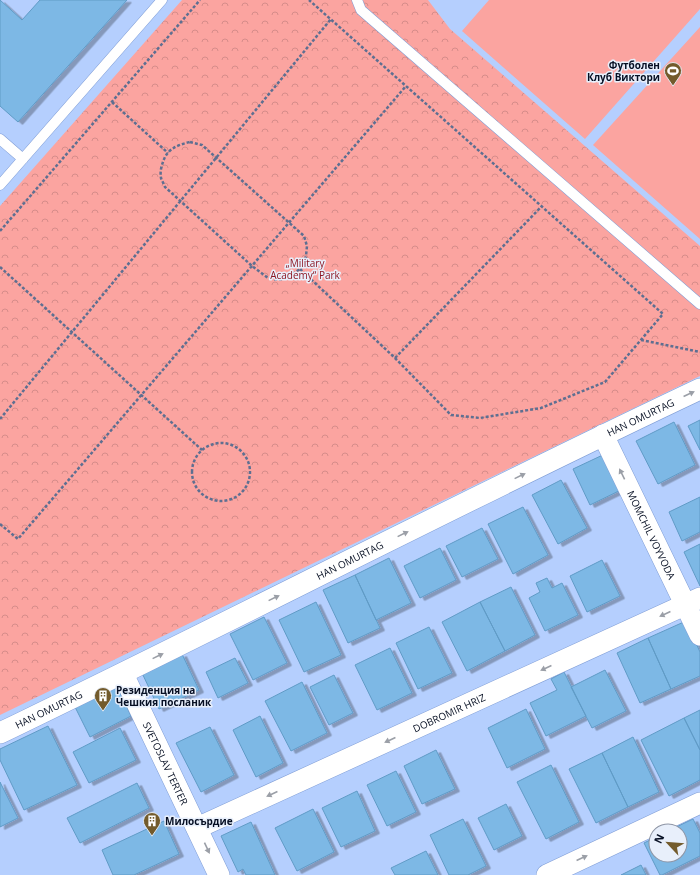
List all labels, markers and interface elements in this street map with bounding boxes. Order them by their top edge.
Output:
place label: Футболен Клуб Виктори [587,58,660,84]
sports icon: Футболен Клуб Виктори [663,61,683,86]
park label: „Military Academy“ Park [270,256,341,282]
one-way arrow [683,391,694,397]
street label: HAN OMURTAG [604,395,676,440]
one-way arrow [619,468,625,480]
one-way arrow [514,473,525,479]
street label: MOMCHIL VOYVODA [624,488,679,582]
one-way arrow [398,531,409,537]
street label: HAN OMURTAG [314,538,386,583]
one-way arrow [269,595,280,601]
one-way arrow [659,611,670,617]
one-way arrow [152,653,164,659]
one-way arrow [541,665,552,671]
place label: Резиденция на Чешкия посланик [116,683,212,709]
building icon: Резиденция на Чешкия посланик [93,686,113,711]
street label: HAN OMURTAG [13,687,85,732]
street label: DOBROMIR HRIZ [410,690,488,735]
street label: SVETOSLAV TERTER [140,720,191,807]
one-way arrow [384,737,396,743]
one-way arrow [266,791,277,797]
building icon: Милосърдие [142,811,162,836]
place label: Милосърдие [165,814,233,828]
north arrow [648,823,688,863]
text: N [650,831,667,846]
one-way arrow [204,842,210,854]
one-way arrow [576,855,588,861]

